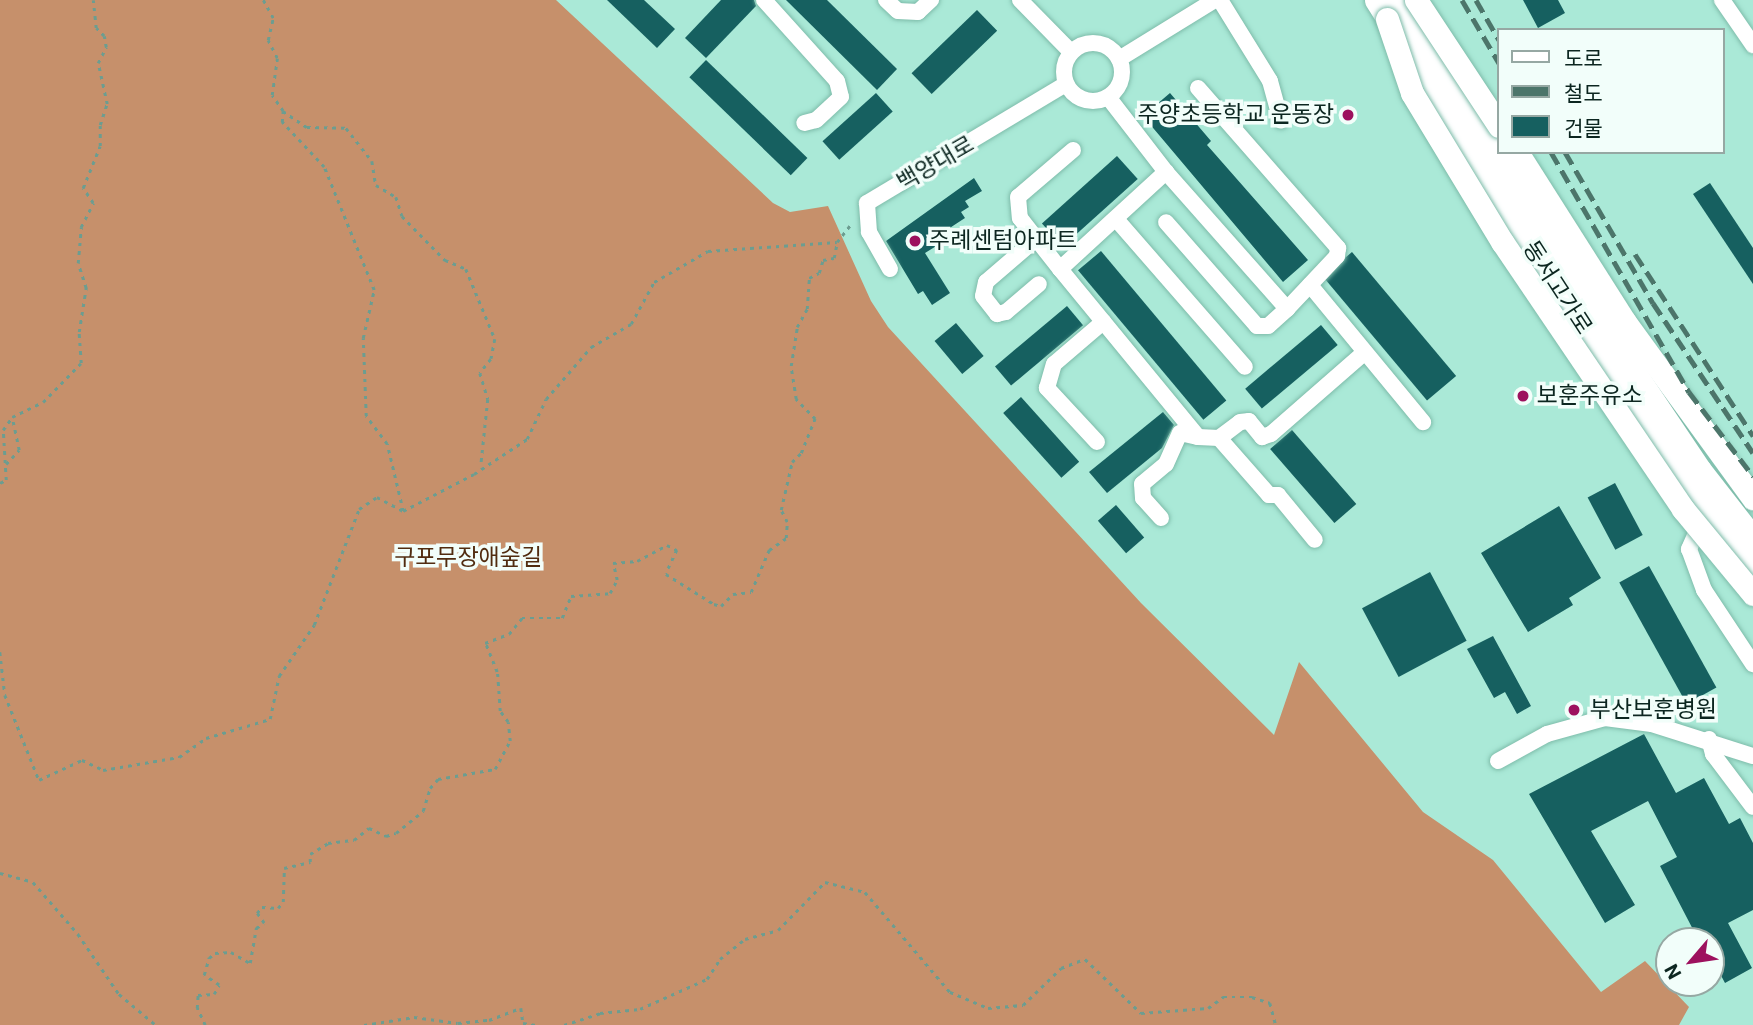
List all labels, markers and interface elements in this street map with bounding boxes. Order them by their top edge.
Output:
legend [1498,28,1725,154]
text: 도로 [1564,47,1603,71]
text: 철도 [1564,82,1603,106]
place label: 주양초등학교 운동장 [1138,101,1334,129]
marker: 주양초등학교 운동장 [1340,107,1356,123]
text: 건물 [1564,117,1603,141]
street label: 백양대로 [892,131,980,197]
place label: 주례센텀아파트 [929,227,1077,255]
marker: 주례센텀아파트 [907,233,923,249]
street label: 동서고가로 [1517,236,1597,340]
place label: 보훈주유소 [1537,382,1643,410]
marker: 보훈주유소 [1515,388,1531,404]
park label: 구포무장애숲길 [394,544,542,572]
place label: 부산보훈병원 [1590,696,1717,724]
marker: 부산보훈병원 [1564,700,1584,720]
north arrow [1655,927,1725,997]
text: N [1660,960,1686,983]

